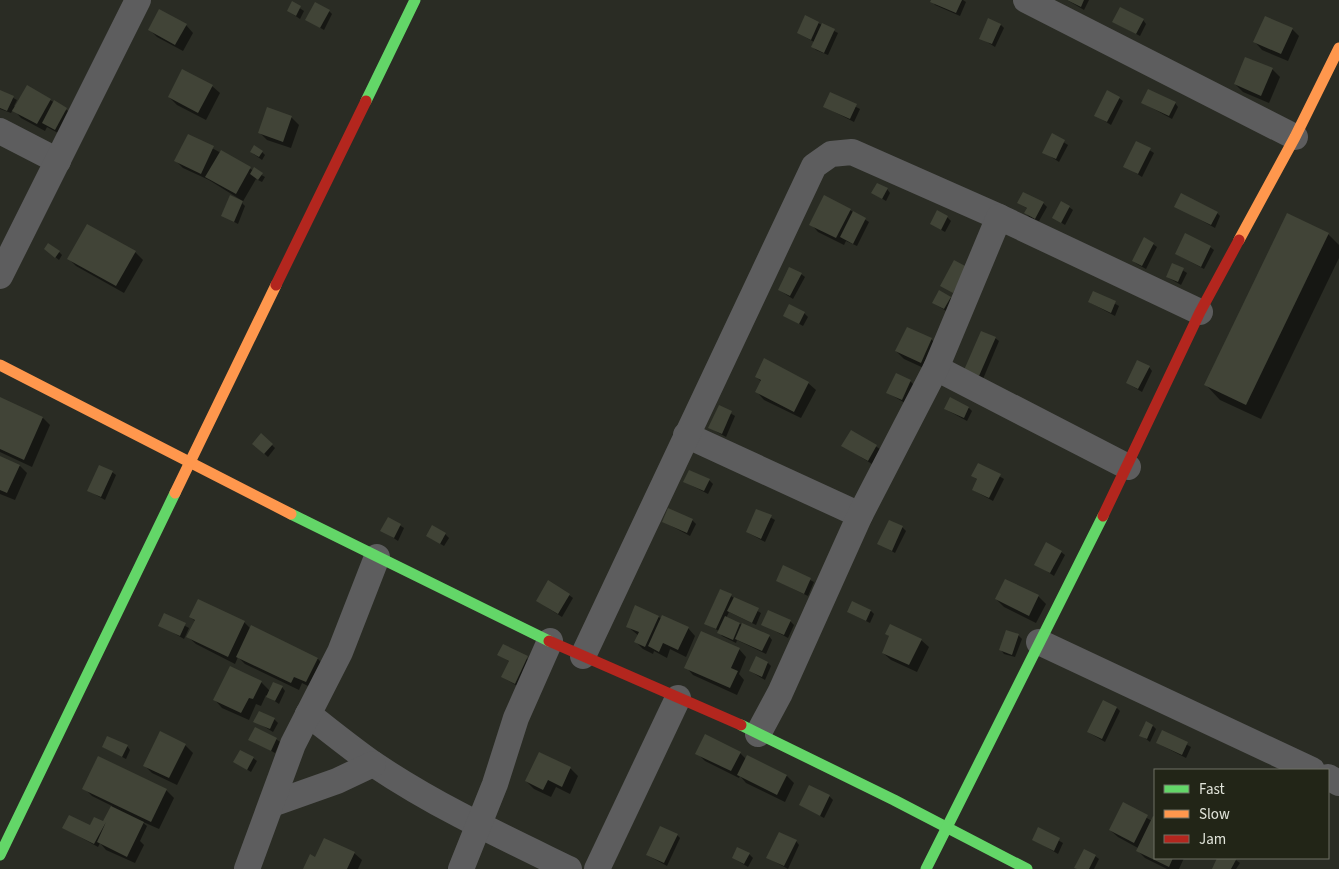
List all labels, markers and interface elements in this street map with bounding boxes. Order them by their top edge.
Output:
legend [1154,769,1329,859]
text: Fast [1199,779,1225,800]
text: Slow [1199,804,1230,825]
text: Jam [1199,829,1226,850]

